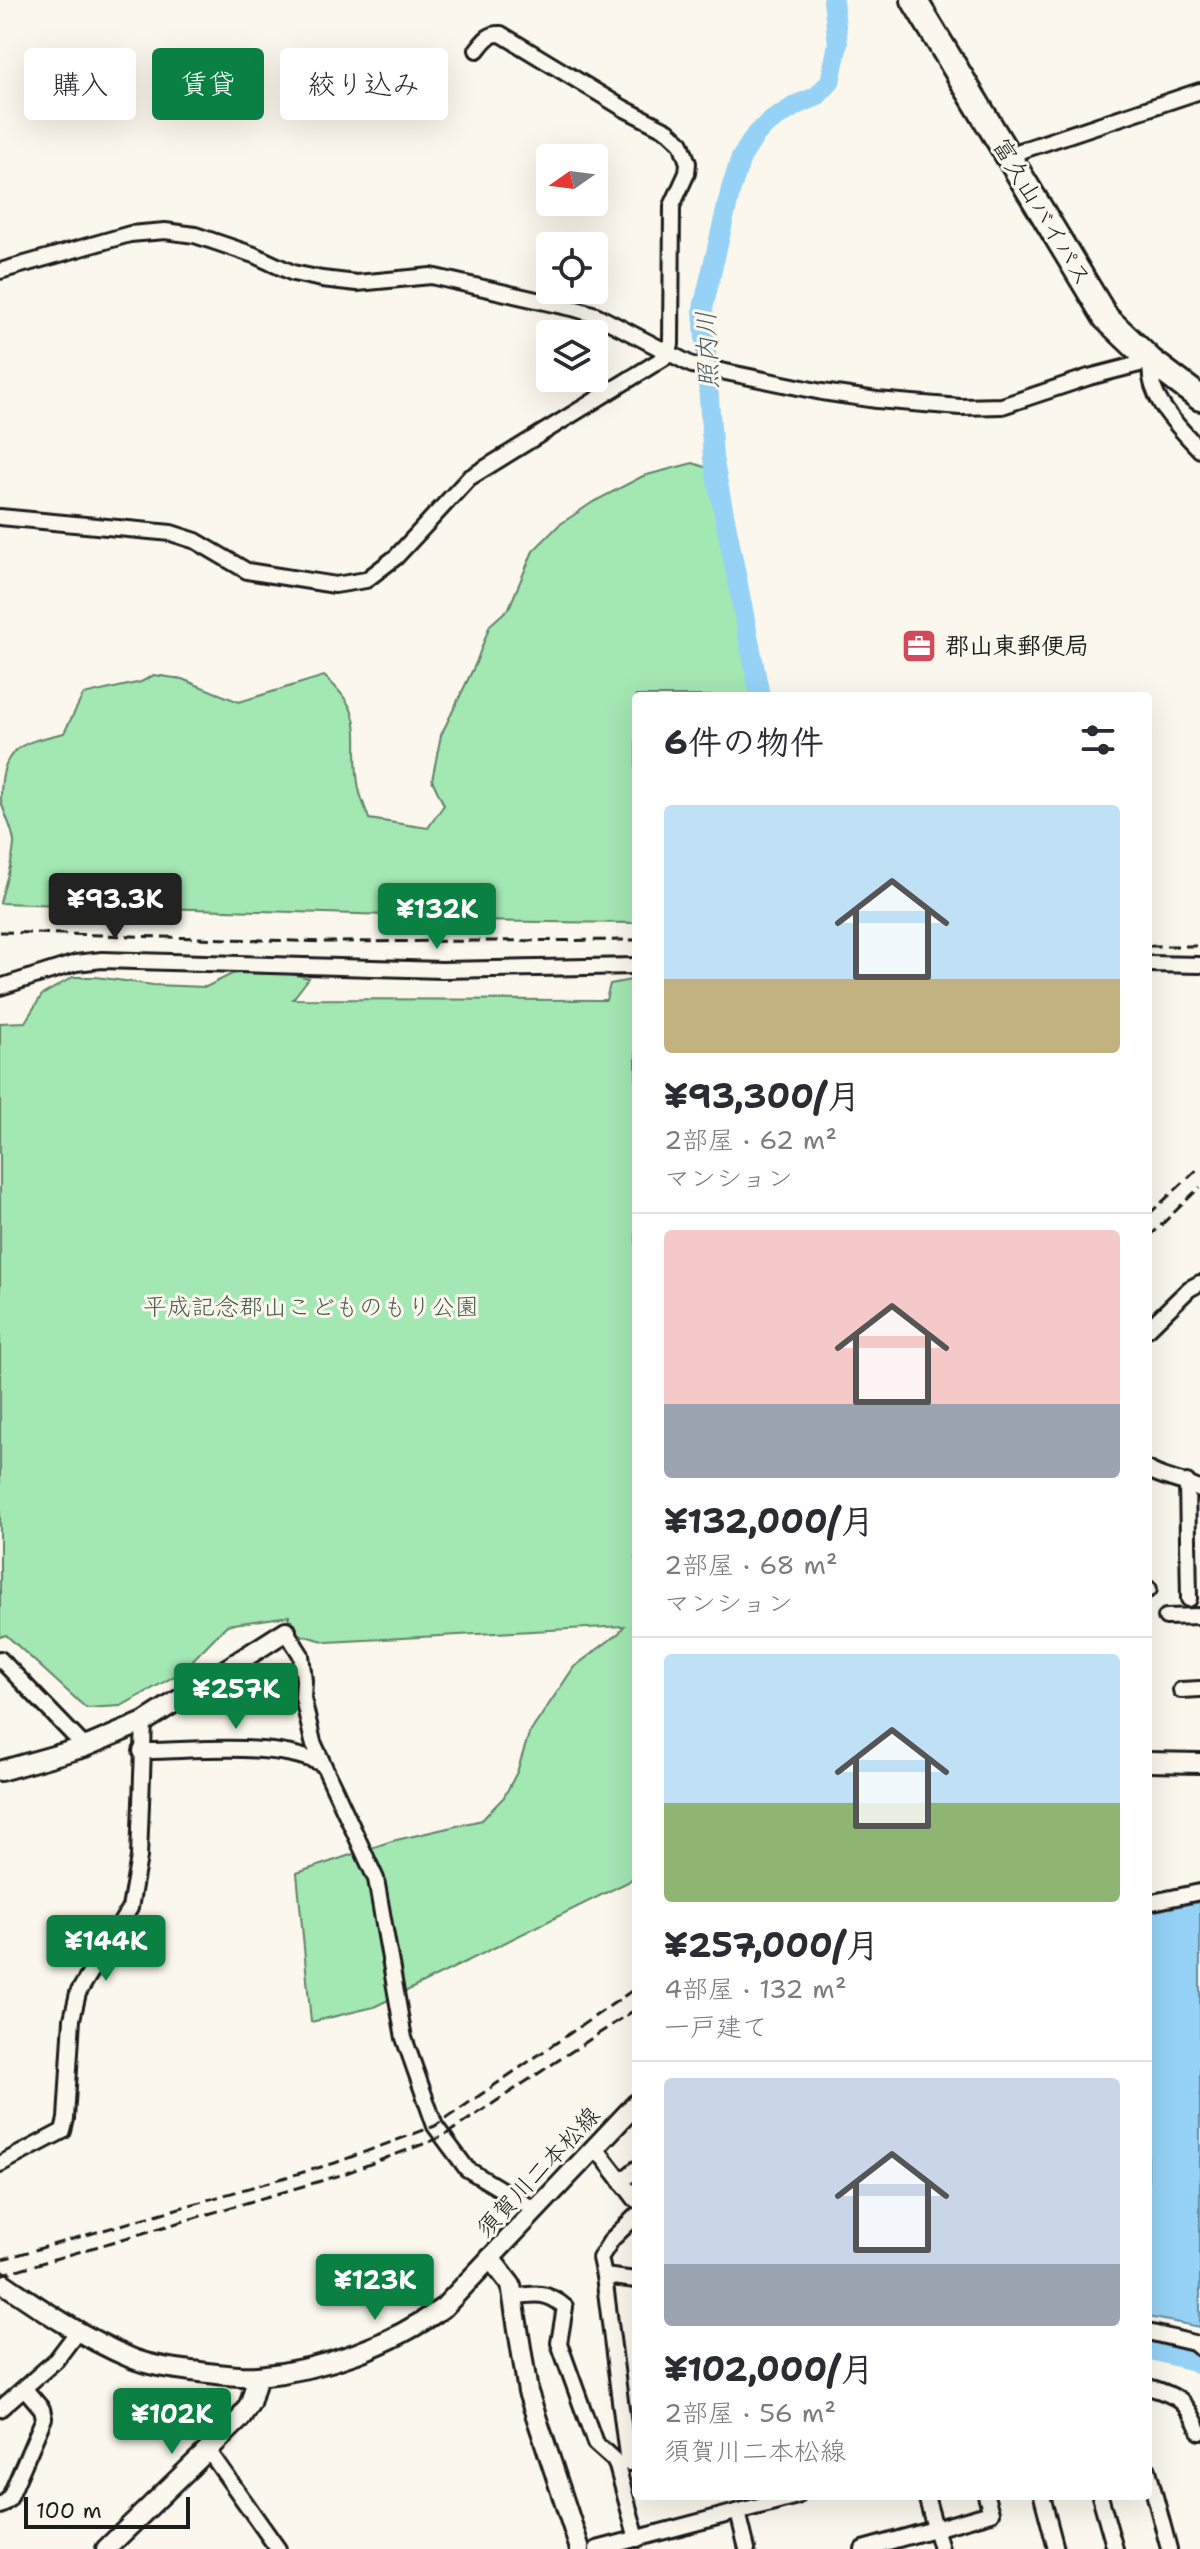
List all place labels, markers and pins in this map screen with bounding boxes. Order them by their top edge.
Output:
office icon: 郡山東郵便局 [900,627,938,665]
place label: 郡山東郵便局 [945,630,1089,662]
pin: ¥93.3K [50,873,180,941]
pin: ¥132K [381,883,493,951]
pin: ¥257K [180,1663,292,1731]
pin: ¥144K [50,1915,162,1983]
pin: ¥123K [319,2254,431,2322]
pin: ¥102K [116,2388,228,2456]

